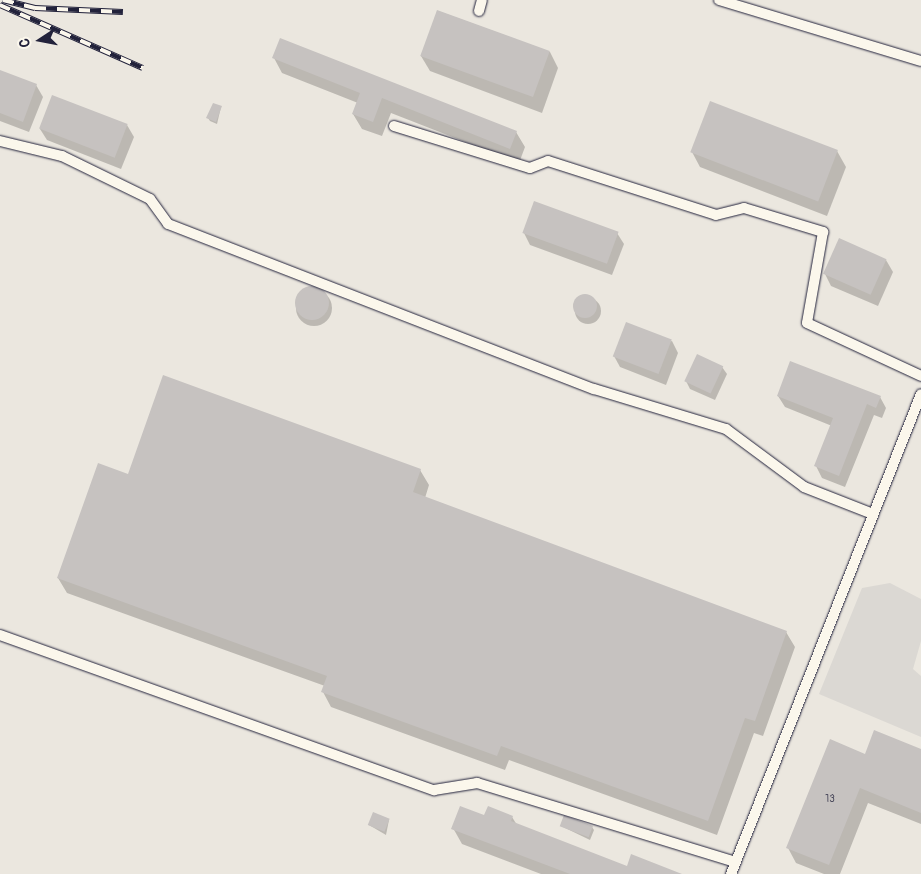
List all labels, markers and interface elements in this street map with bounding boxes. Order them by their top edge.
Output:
north arrow [15,15,65,65]
text: С [16,37,34,49]
house number: 13 [825,794,835,806]

